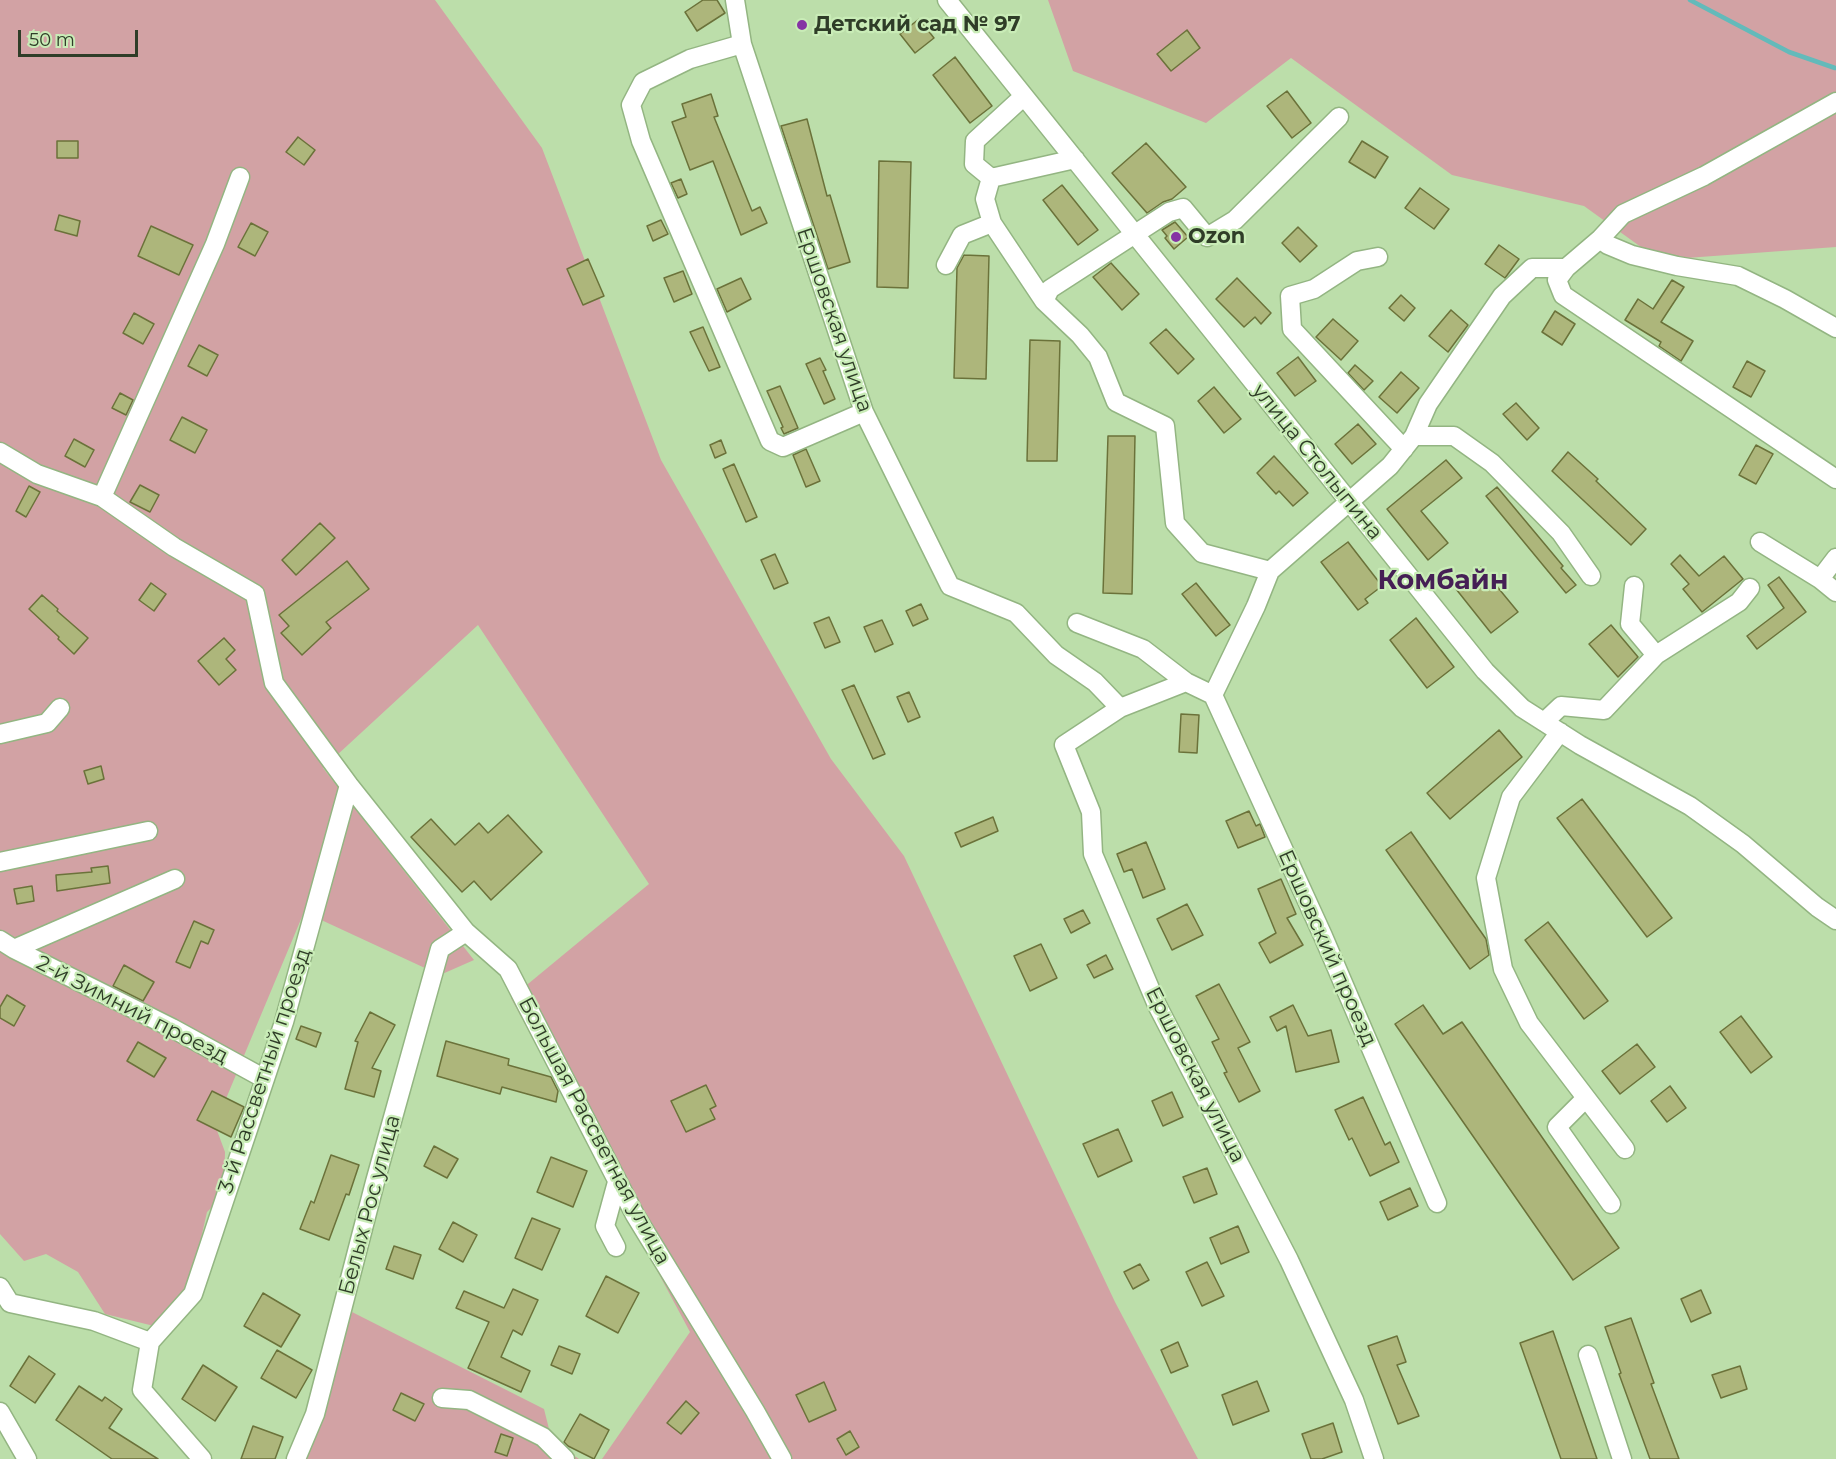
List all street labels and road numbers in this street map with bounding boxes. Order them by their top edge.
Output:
street label: Ершовская улица [791,224,877,416]
street label: улица Столыпина [1246,379,1388,545]
street label: Ершовский проезд [1272,846,1382,1050]
street label: 3-й Рассветный проезд [214,946,316,1196]
street label: 2-й Зимний проезд [32,951,232,1069]
street label: Ершовская улица [1140,983,1250,1167]
street label: Большая Рассветная улица [513,993,675,1269]
street label: Белых Рос улица [334,1112,406,1298]

